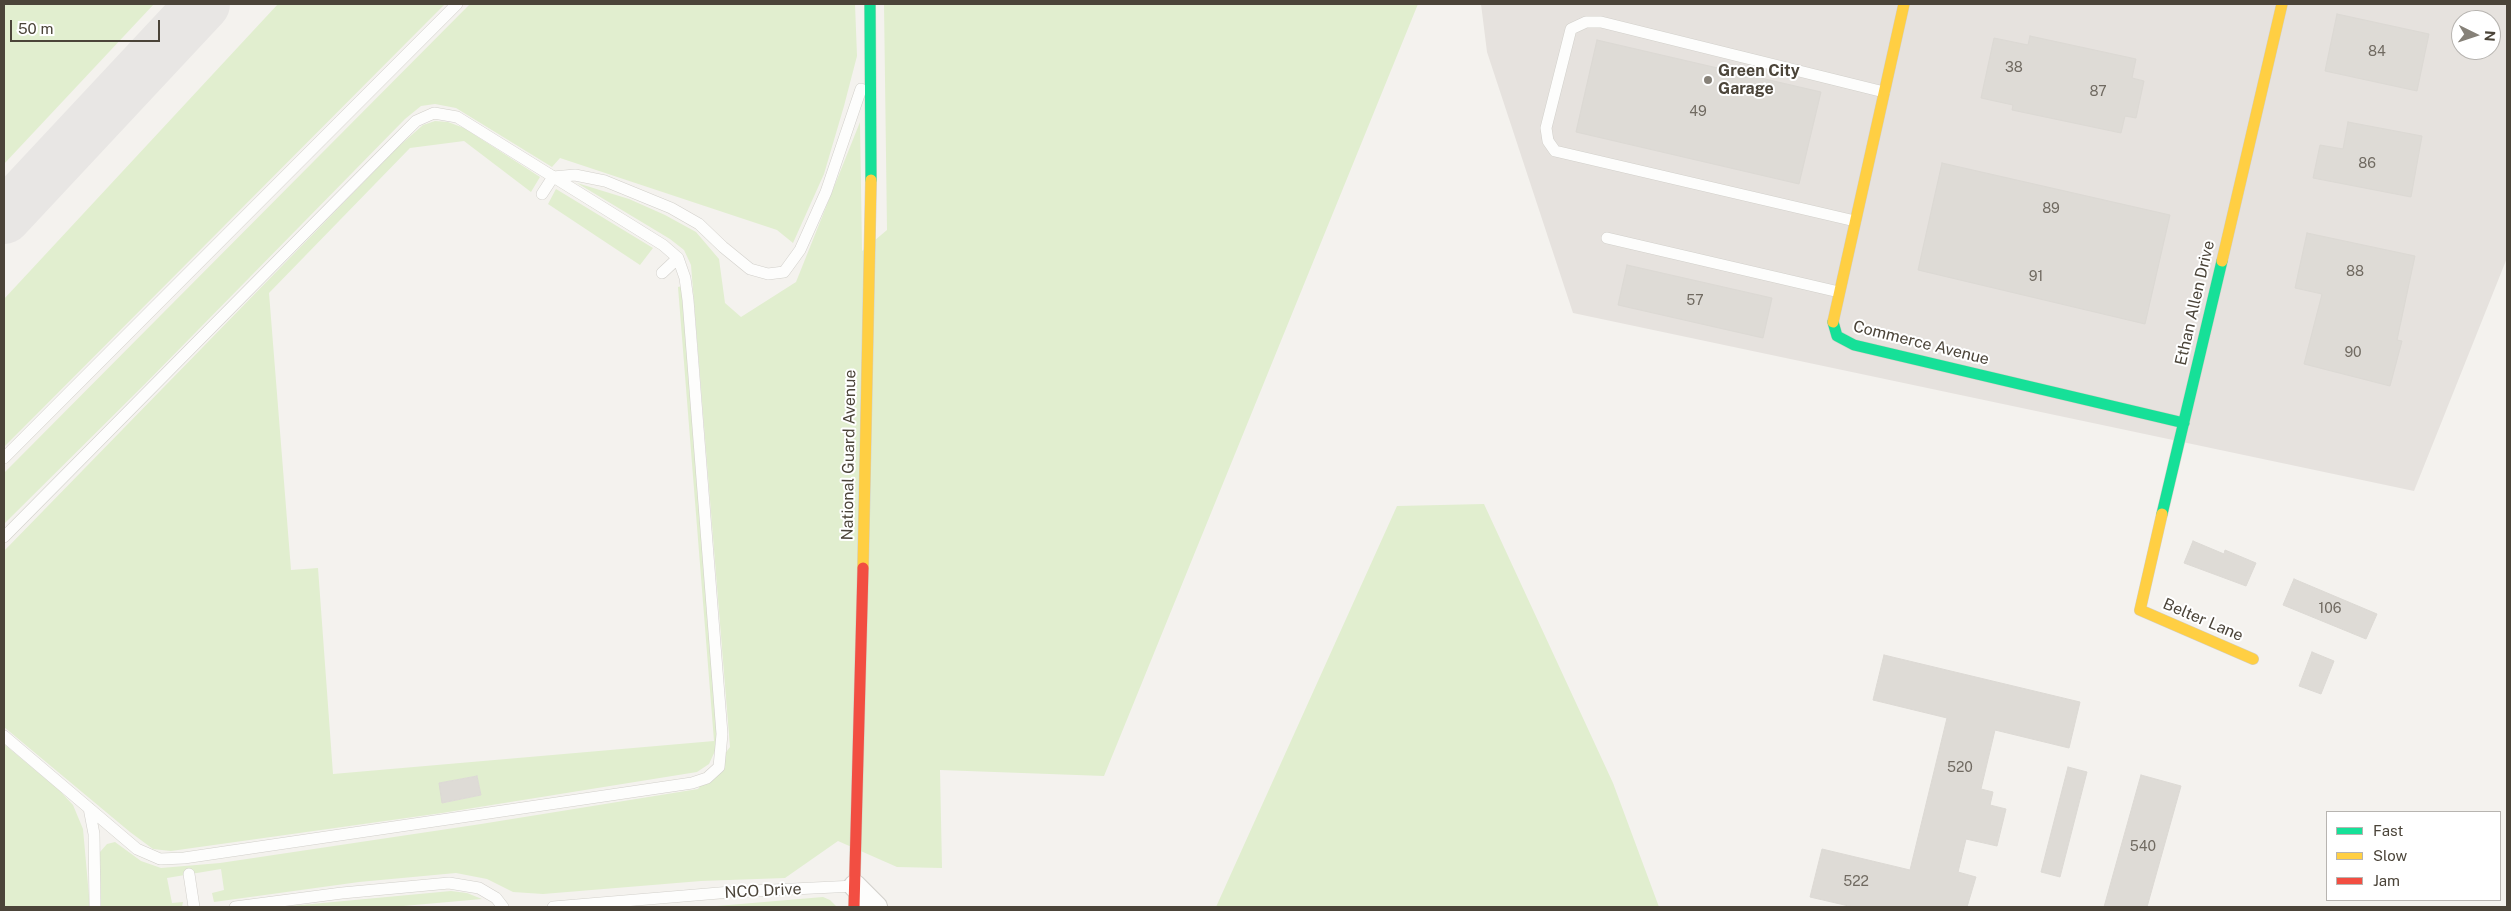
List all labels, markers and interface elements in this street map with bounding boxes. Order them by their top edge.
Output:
scale bar [12,10,162,42]
north arrow [2451,10,2501,60]
text: 50 m [18,20,53,37]
text: N [2482,30,2498,42]
house number: 84 [2368,44,2386,60]
house number: 38 [2005,60,2023,76]
place label: Green City Garage [1718,61,1800,99]
marker: Green City Garage [1702,74,1714,86]
house number: 87 [2089,84,2107,100]
house number: 49 [1689,104,1707,120]
house number: 86 [2358,156,2376,172]
house number: 89 [2042,201,2060,217]
street label: Ethan Allen Drive [2171,239,2219,367]
house number: 88 [2346,264,2364,280]
house number: 91 [2029,269,2043,285]
house number: 57 [1686,293,1704,309]
street label: Commerce Avenue [1851,317,1991,369]
house number: 90 [2344,345,2362,361]
street label: National Guard Avenue [838,369,860,541]
street label: Belter Lane [2160,594,2246,646]
house number: 106 [2319,601,2341,617]
house number: 520 [1947,760,1973,776]
legend [2326,811,2501,901]
text: Fast [2373,822,2403,839]
house number: 540 [2130,839,2156,855]
text: Slow [2373,847,2407,864]
text: Jam [2373,872,2400,889]
house number: 522 [1843,874,1869,890]
street label: NCO Drive [724,879,802,903]

